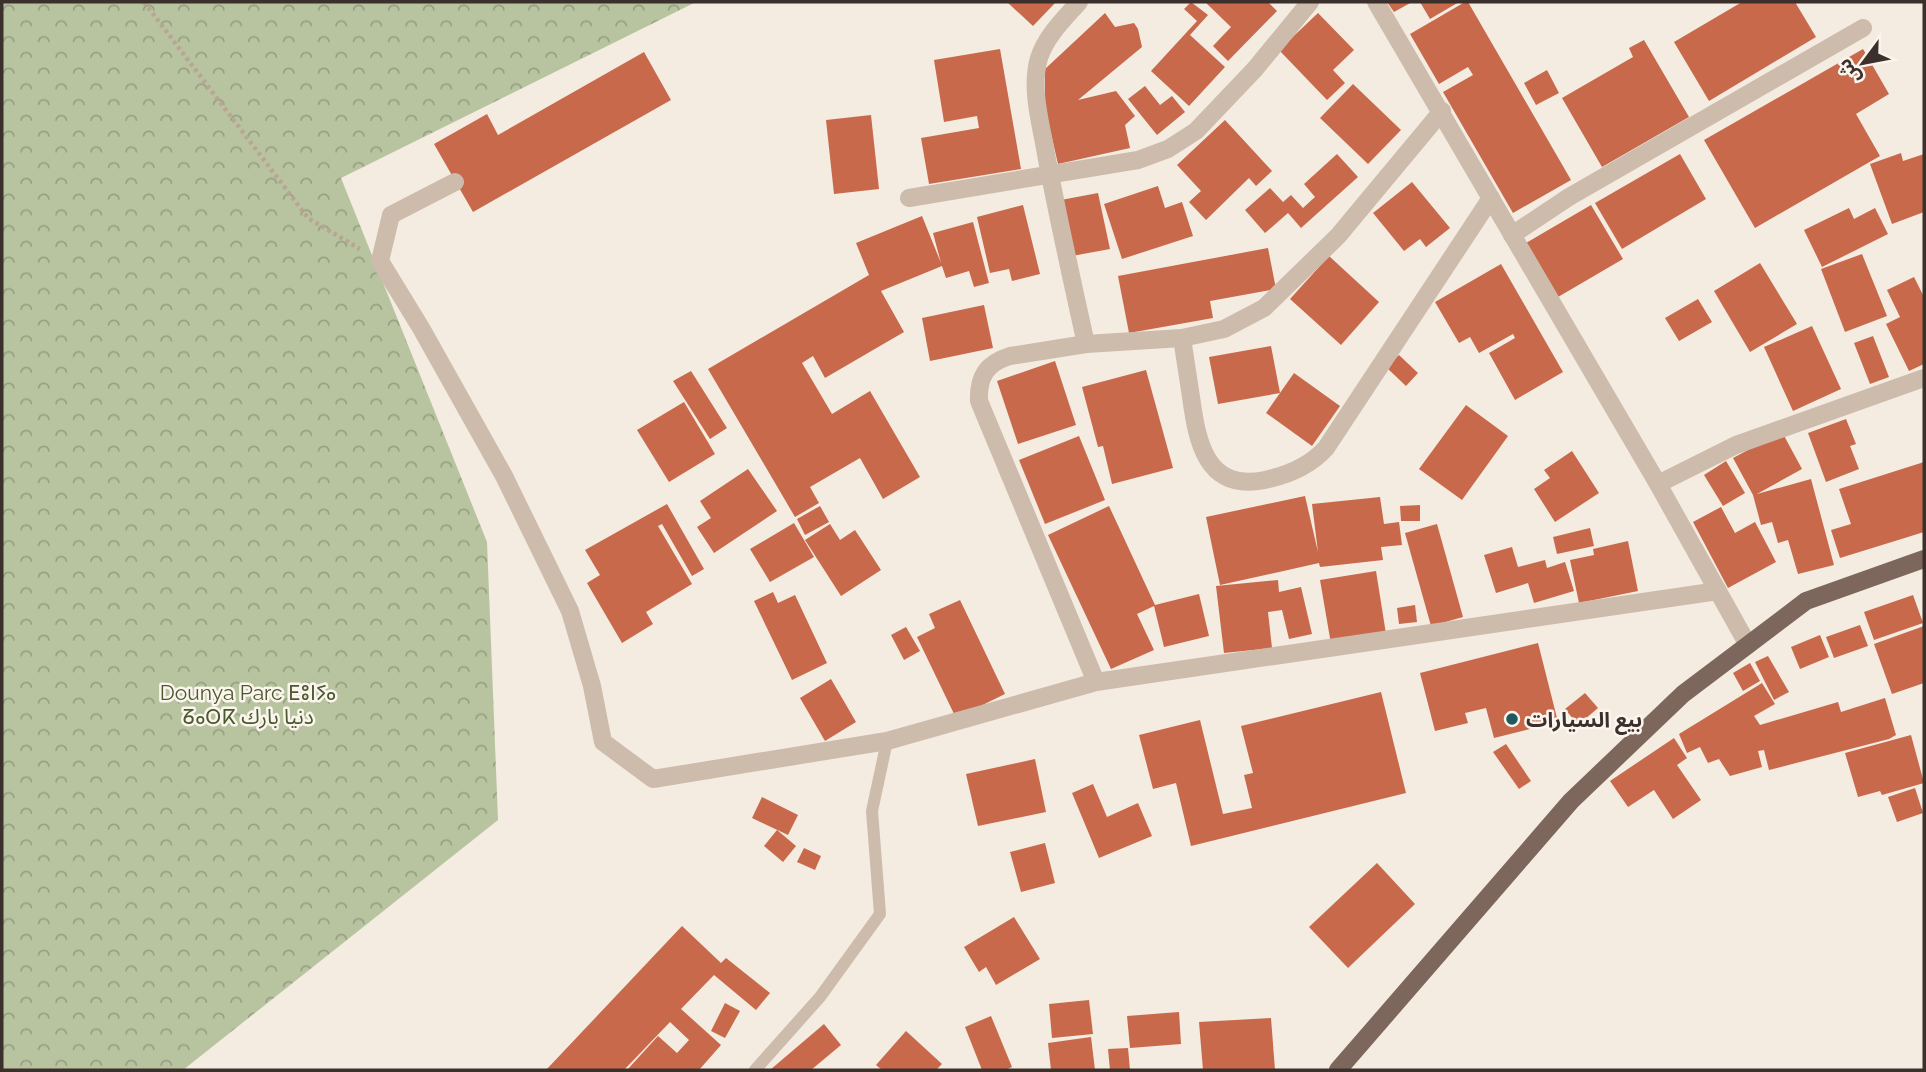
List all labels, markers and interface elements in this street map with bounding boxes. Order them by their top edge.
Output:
north arrow [1828,28,1898,98]
text: ش [1832,55,1865,89]
park label: Dounya Parc ⴹⵓⵏⵢⴰ ⵒⴰⵔⴽ دنيا بارك [160,680,336,729]
place label: بيع السيارات [1526,707,1642,735]
marker: بيع السيارات [1504,711,1520,727]

